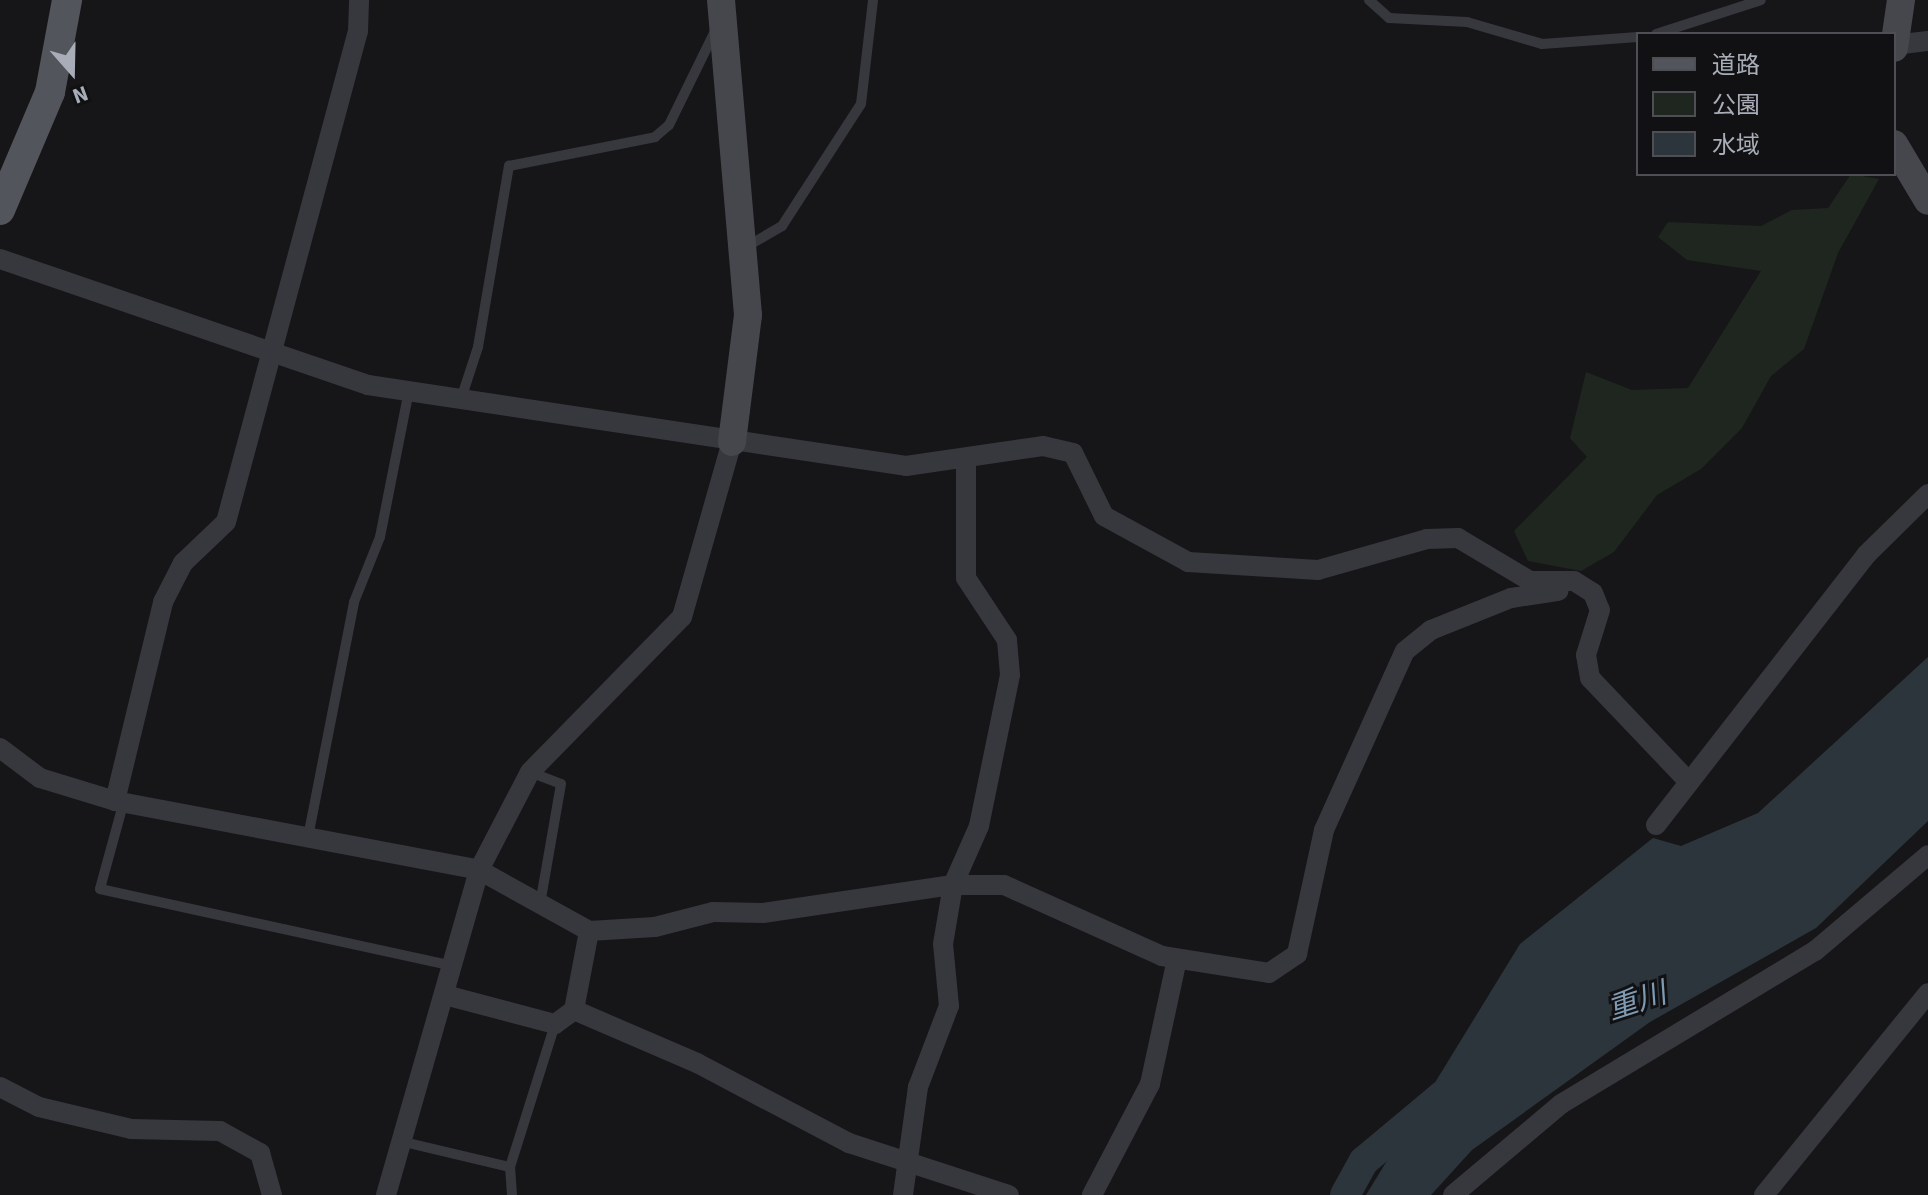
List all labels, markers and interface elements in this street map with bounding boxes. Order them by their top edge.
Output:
north arrow [32,32,112,112]
legend [1636,32,1896,176]
text: 道路 [1712,48,1760,83]
text: N [68,77,93,112]
text: 公園 [1712,88,1760,123]
text: 水域 [1712,128,1760,163]
water label: 重川 [1603,976,1671,1028]

